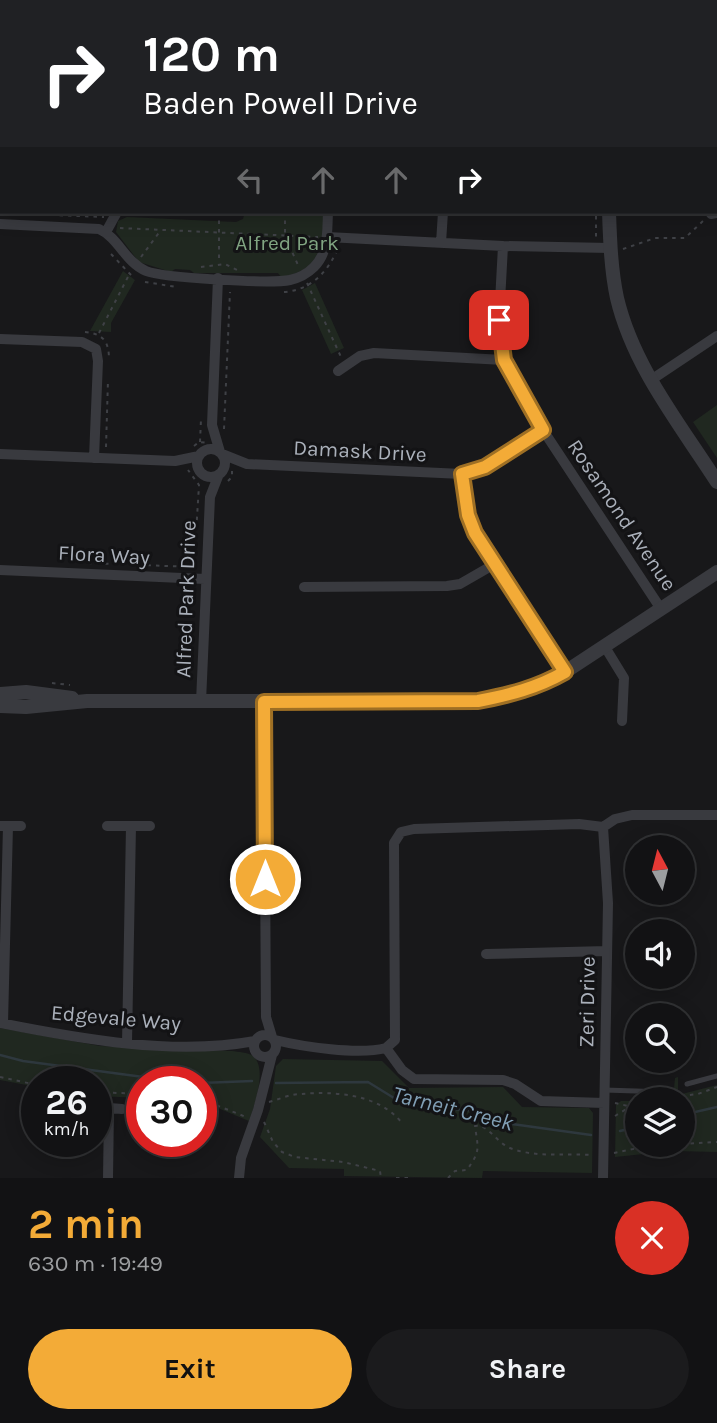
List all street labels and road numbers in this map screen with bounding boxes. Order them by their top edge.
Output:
street label: Rosamond Avenue [562,435,682,595]
street label: Damask Drive [293,436,427,466]
street label: Alfred Park Drive [171,520,201,678]
street label: Flora Way [57,541,151,569]
street label: Zeri Drive [574,956,600,1048]
street label: Edgevale Way [50,1000,182,1036]

